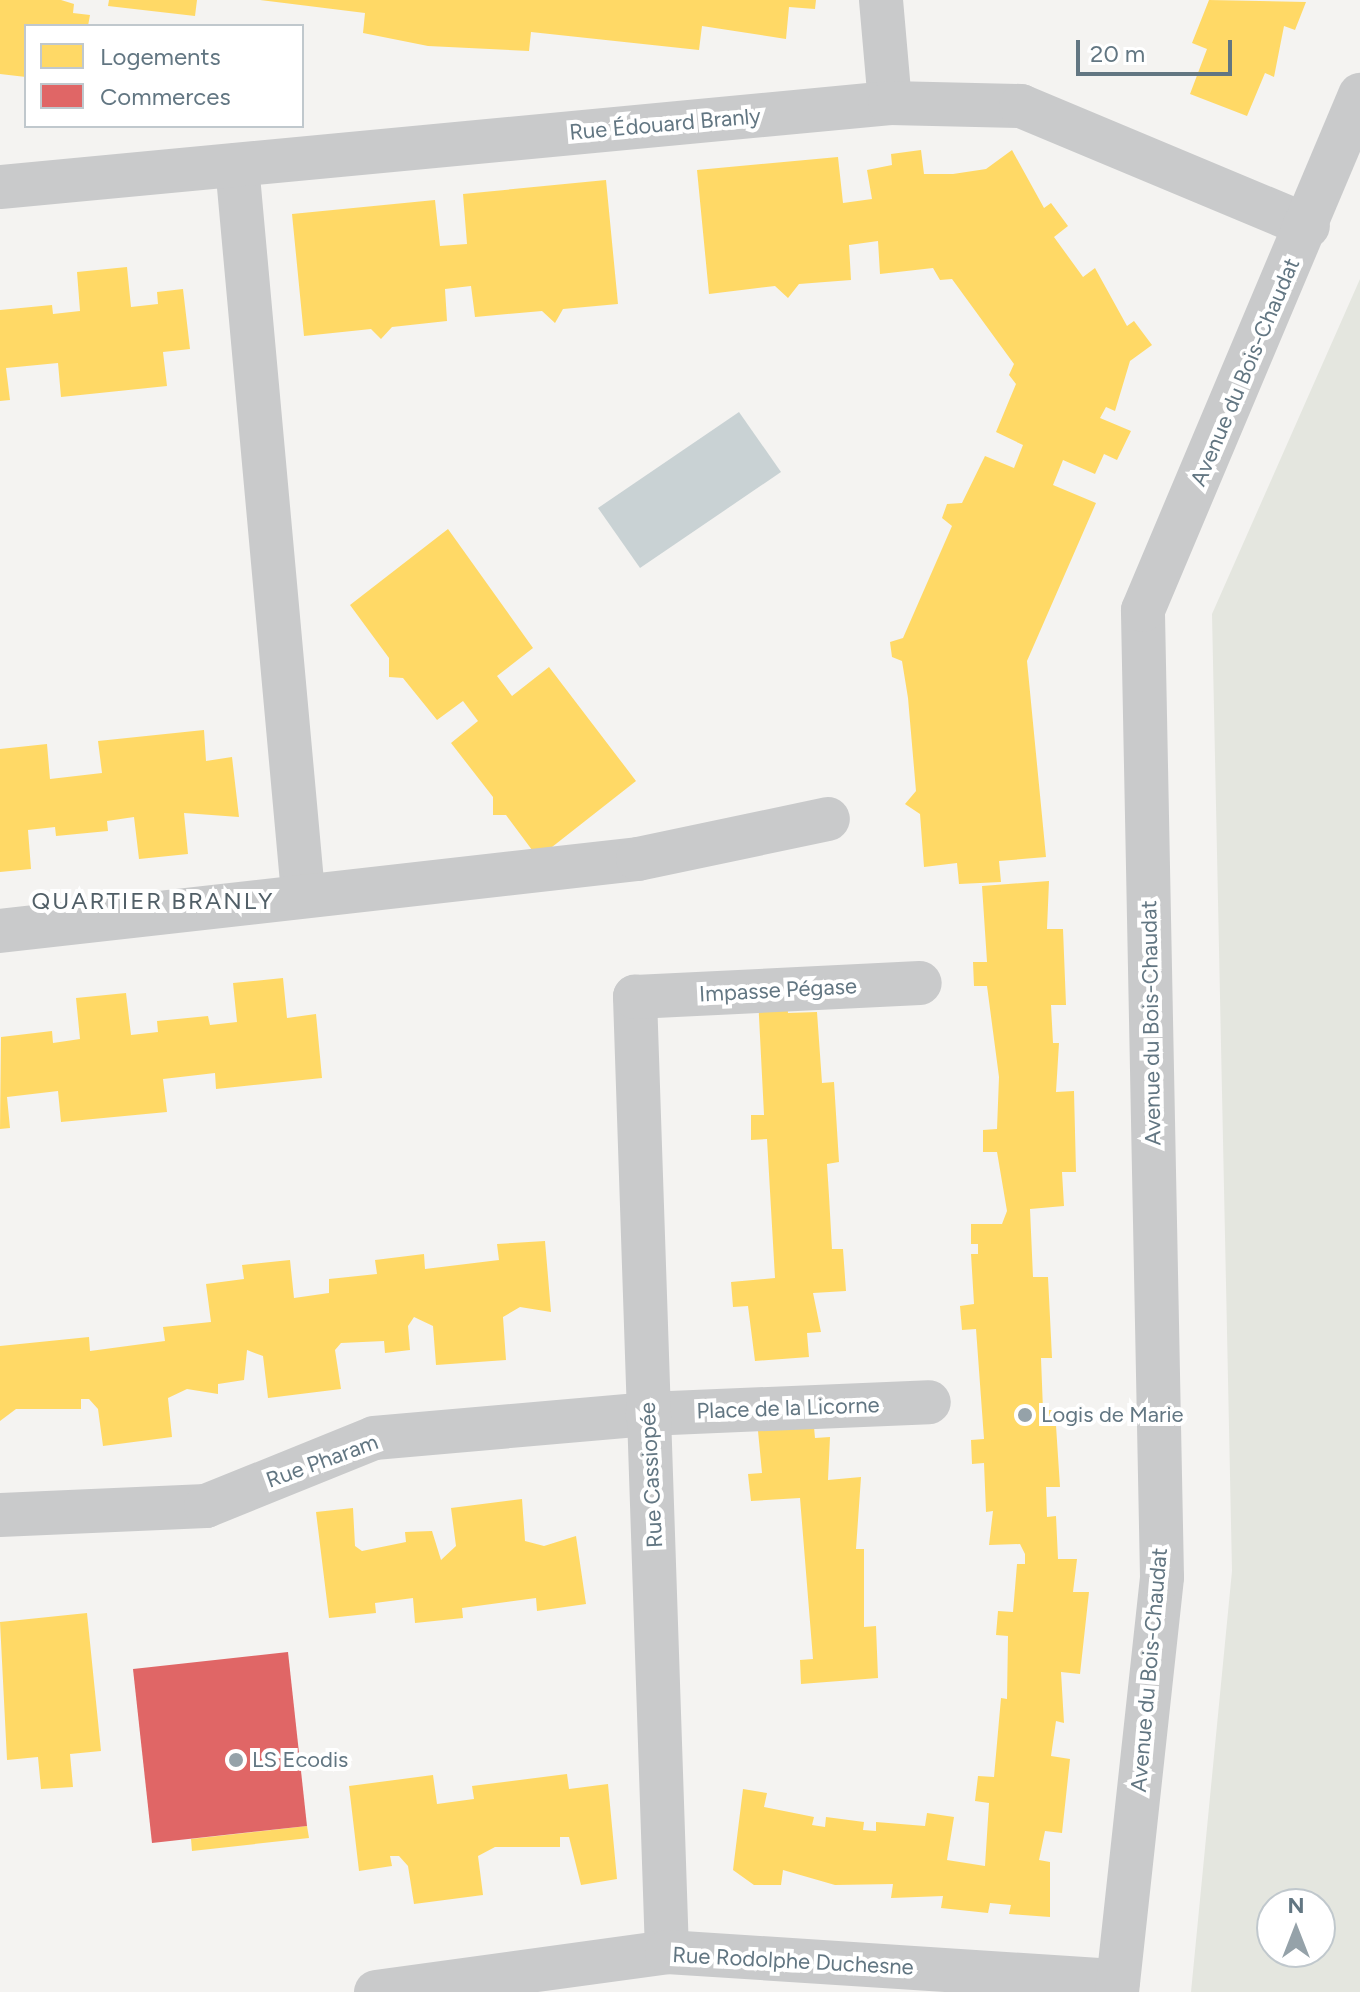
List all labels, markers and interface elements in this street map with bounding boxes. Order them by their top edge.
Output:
legend [24,24,304,128]
scale bar [1080,24,1236,74]
text: 20 m [1090,39,1145,68]
text: Logements [100,42,221,71]
text: Commerces [100,82,231,111]
street label: Rue Édouard Branly [568,102,762,146]
street label: Avenue du Bois-Chaudat [1185,254,1305,490]
district label: QUARTIER BRANLY [32,887,274,915]
street label: Avenue du Bois-Chaudat [1136,900,1166,1146]
street label: Impasse Pégase [699,973,857,1007]
street label: Place de la Licorne [696,1392,880,1424]
street label: Rue Cassiopée [634,1401,668,1549]
place label: Logis de Marie [1041,1402,1184,1428]
marker: Logis de Marie [1016,1406,1034,1424]
street label: Rue Pharam [262,1429,382,1493]
street label: Avenue du Bois-Chaudat [1125,1547,1173,1793]
place label: LS Ecodis [252,1747,348,1773]
marker: LS Ecodis [227,1751,245,1769]
north arrow [1256,1888,1336,1968]
text: N [1287,1892,1305,1919]
street label: Rue Rodolphe Duchesne [672,1942,914,1980]

